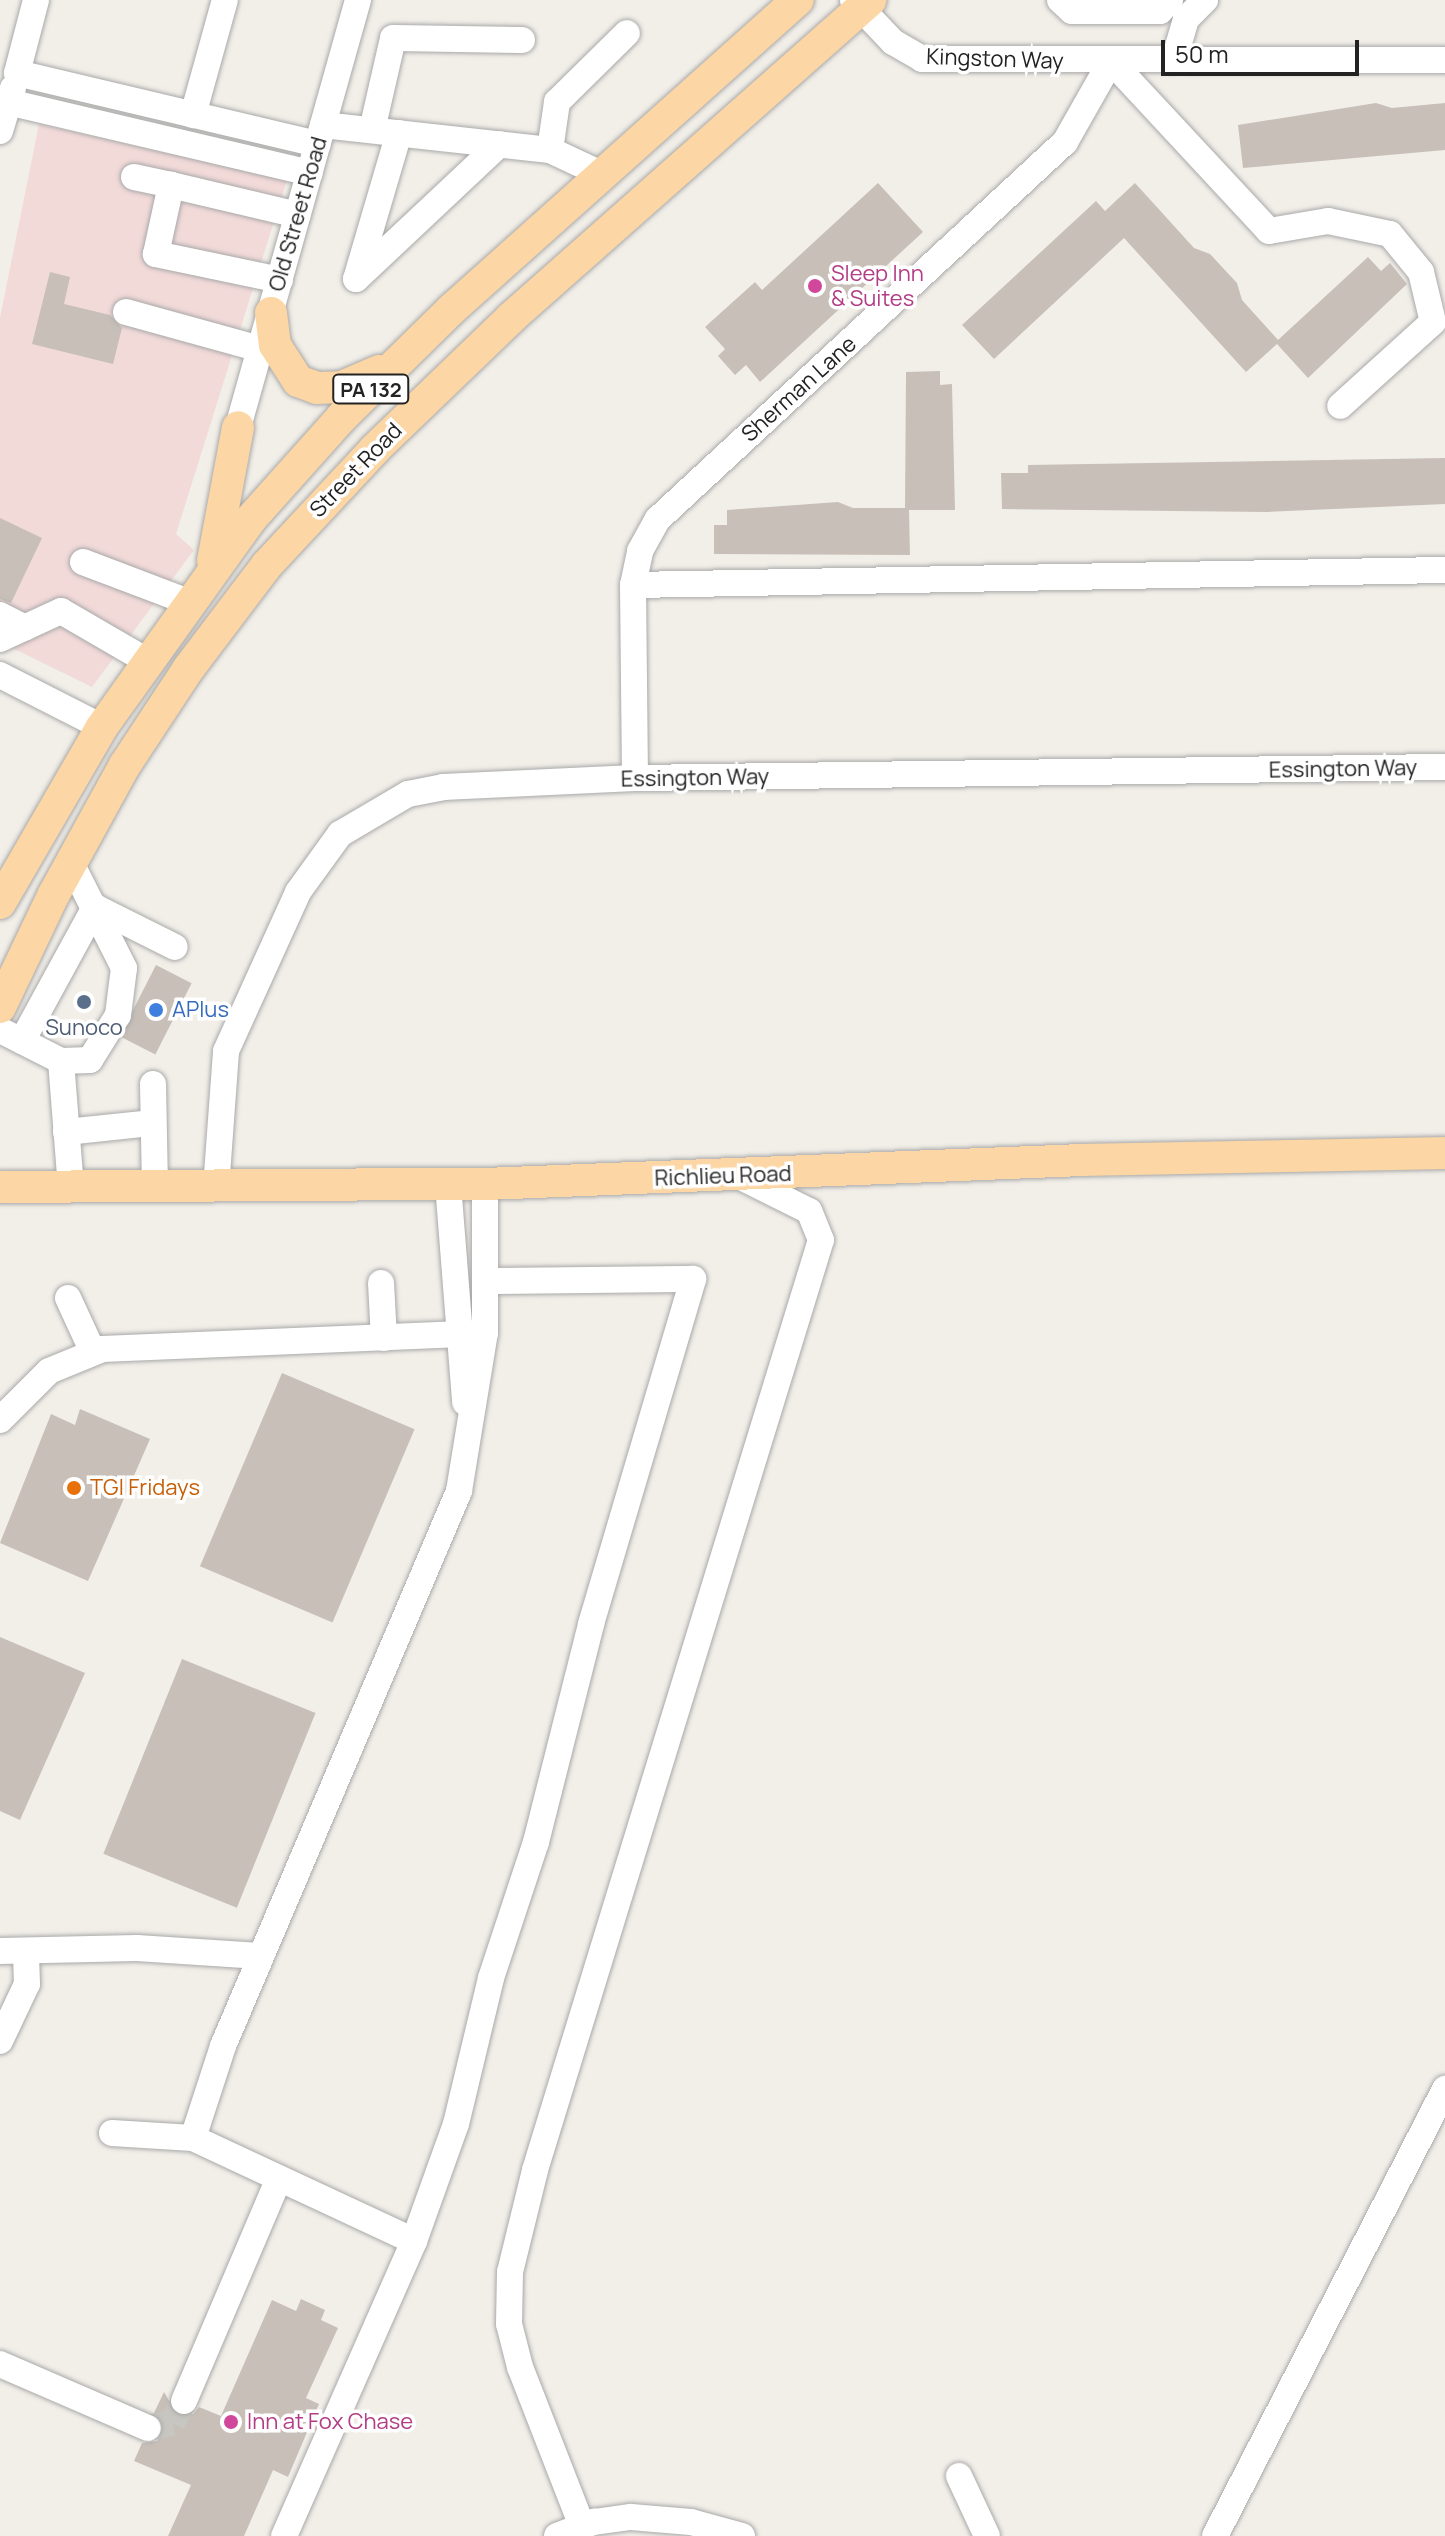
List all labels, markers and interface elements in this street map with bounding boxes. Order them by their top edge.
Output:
scale bar [1165,24,1363,74]
text: 50 m [1175,37,1229,70]
street label: Kingston Way [926,43,1064,75]
street label: Old Street Road [263,134,333,294]
place label: Sleep Inn & Suites [831,260,924,312]
marker: Sleep Inn & Suites [806,277,824,295]
street label: Sherman Lane [736,331,862,447]
road number: PA 132 [331,373,411,405]
street label: Street Road [304,417,408,523]
street label: Essington Way [1269,755,1417,783]
street label: Essington Way [621,764,769,792]
marker: Sunoco [75,993,93,1011]
place label: APlus [172,997,229,1023]
marker: APlus [147,1001,165,1019]
place label: Sunoco [45,1015,123,1041]
street label: Richlieu Road [654,1160,792,1192]
place label: TGI Fridays [90,1475,200,1501]
marker: TGI Fridays [65,1479,83,1497]
place label: Inn at Fox Chase [247,2409,413,2435]
marker: Inn at Fox Chase [222,2413,240,2431]

